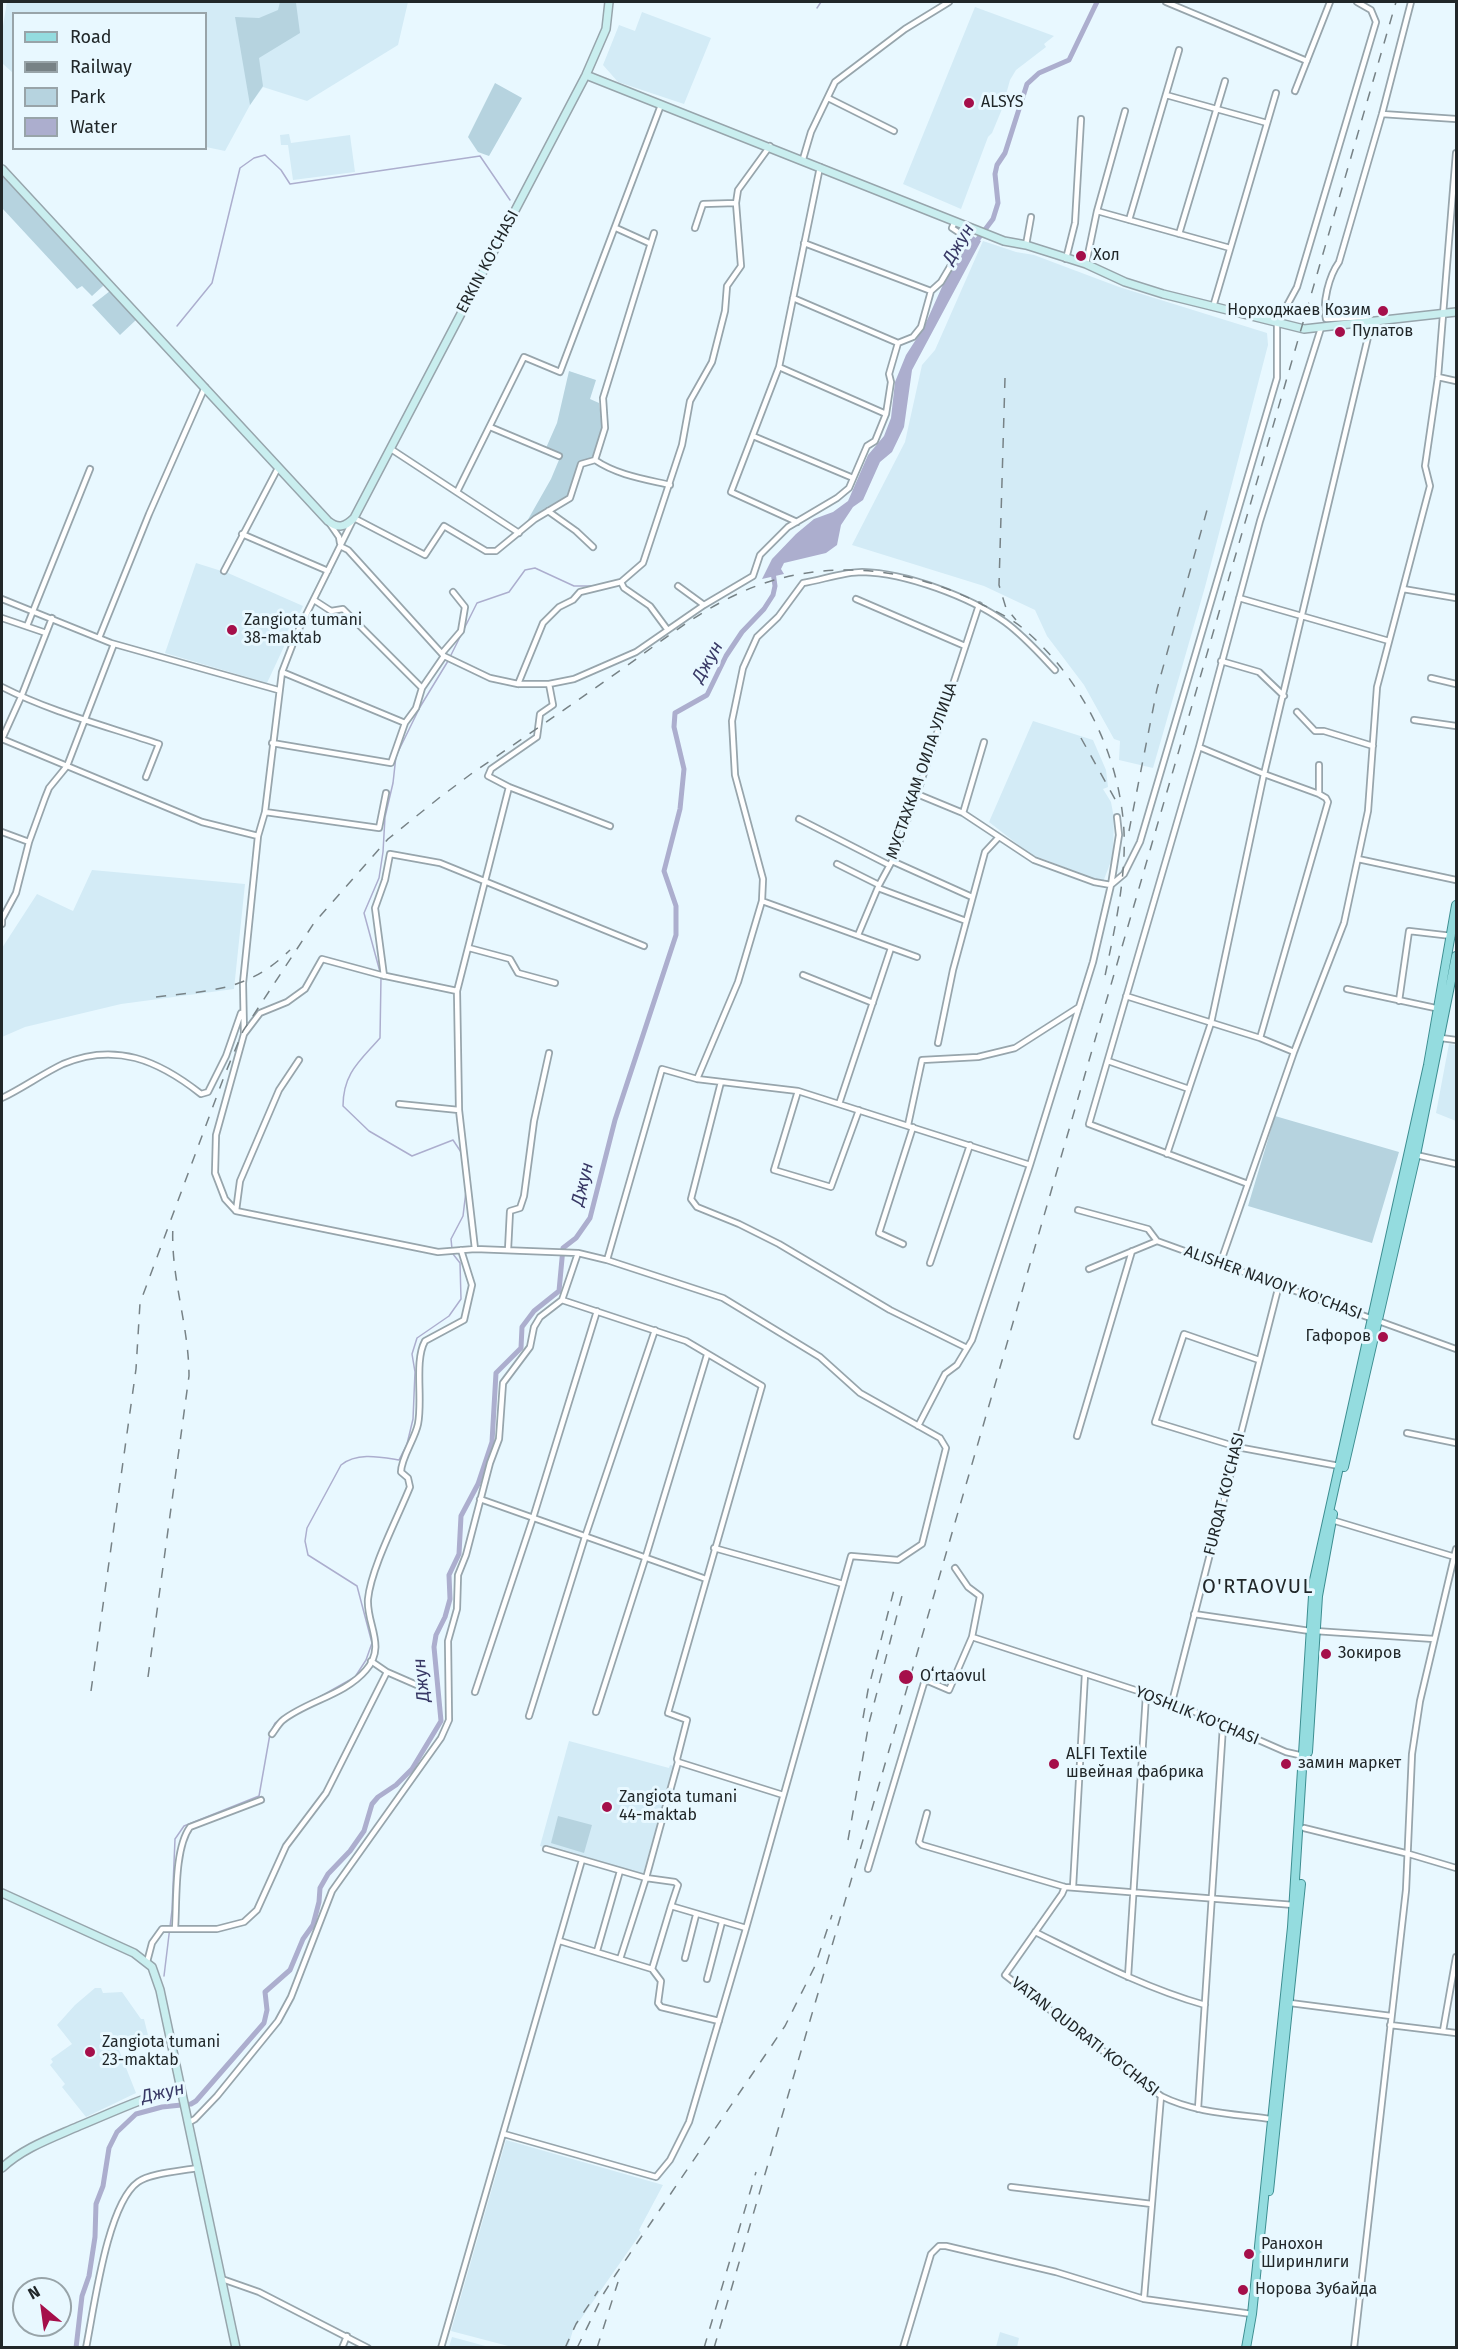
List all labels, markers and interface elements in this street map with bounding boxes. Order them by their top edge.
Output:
legend [12,12,207,150]
text: Road [70,26,112,48]
text: Railway [70,56,132,78]
text: Park [70,86,105,108]
place label: ALSYS [981,93,1023,113]
marker: ALSYS [962,96,976,110]
text: Water [70,116,117,138]
street label: ERKIN KO'CHASI [453,207,523,317]
water label: Джун [938,220,980,268]
place label: Хол [1093,246,1120,266]
marker: Хол [1074,249,1088,263]
place label: Норходжаев Козим [1227,301,1371,321]
marker: Норходжаев Козим [1376,304,1390,318]
place label: Пулатов [1352,322,1413,342]
marker: Пулатов [1333,325,1347,339]
place label: Zangiota tumani 38-maktab [244,611,362,649]
marker: Zangiota tumani 38-maktab [225,623,239,637]
water label: Джун [688,638,728,686]
street label: МУСТАХКАМ ОИЛА УЛИЦА [883,680,961,862]
water label: Джун [567,1160,599,1208]
street label: ALISHER NAVOIY KO'CHASI [1182,1242,1364,1324]
place label: Гафоров [1305,1327,1371,1347]
marker: Гафоров [1376,1330,1390,1344]
street label: FURQAT KO'CHASI [1200,1431,1250,1557]
district label: O'RTAOVUL [1202,1575,1314,1599]
place label: Зокиров [1338,1644,1401,1664]
marker: Зокиров [1319,1647,1333,1661]
water label: Джун [409,1657,435,1703]
place label: Oʻrtaovul [920,1667,986,1687]
marker: Oʻrtaovul [897,1668,915,1686]
street label: YOSHLIK KO'CHASI [1132,1682,1262,1750]
place label: ALFI Textile швейная фабрика [1066,1745,1204,1783]
place label: замин маркет [1298,1754,1401,1774]
marker: ALFI Textile швейная фабрика [1047,1757,1061,1771]
marker: замин маркет [1279,1757,1293,1771]
place label: Zangiota tumani 44-maktab [619,1788,737,1826]
marker: Zangiota tumani 44-maktab [600,1800,614,1814]
street label: VATAN QUDRATI KO'CHASI [1007,1973,1163,2101]
place label: Zangiota tumani 23-maktab [102,2033,220,2071]
marker: Zangiota tumani 23-maktab [83,2045,97,2059]
water label: Джун [139,2078,187,2108]
place label: Ранохон Ширинлиги [1261,2235,1349,2273]
marker: Ранохон Ширинлиги [1242,2247,1256,2261]
north arrow [12,2277,72,2337]
place label: Норова Зубайда [1255,2280,1377,2300]
text: N [25,2282,43,2303]
marker: Норова Зубайда [1236,2283,1250,2297]

